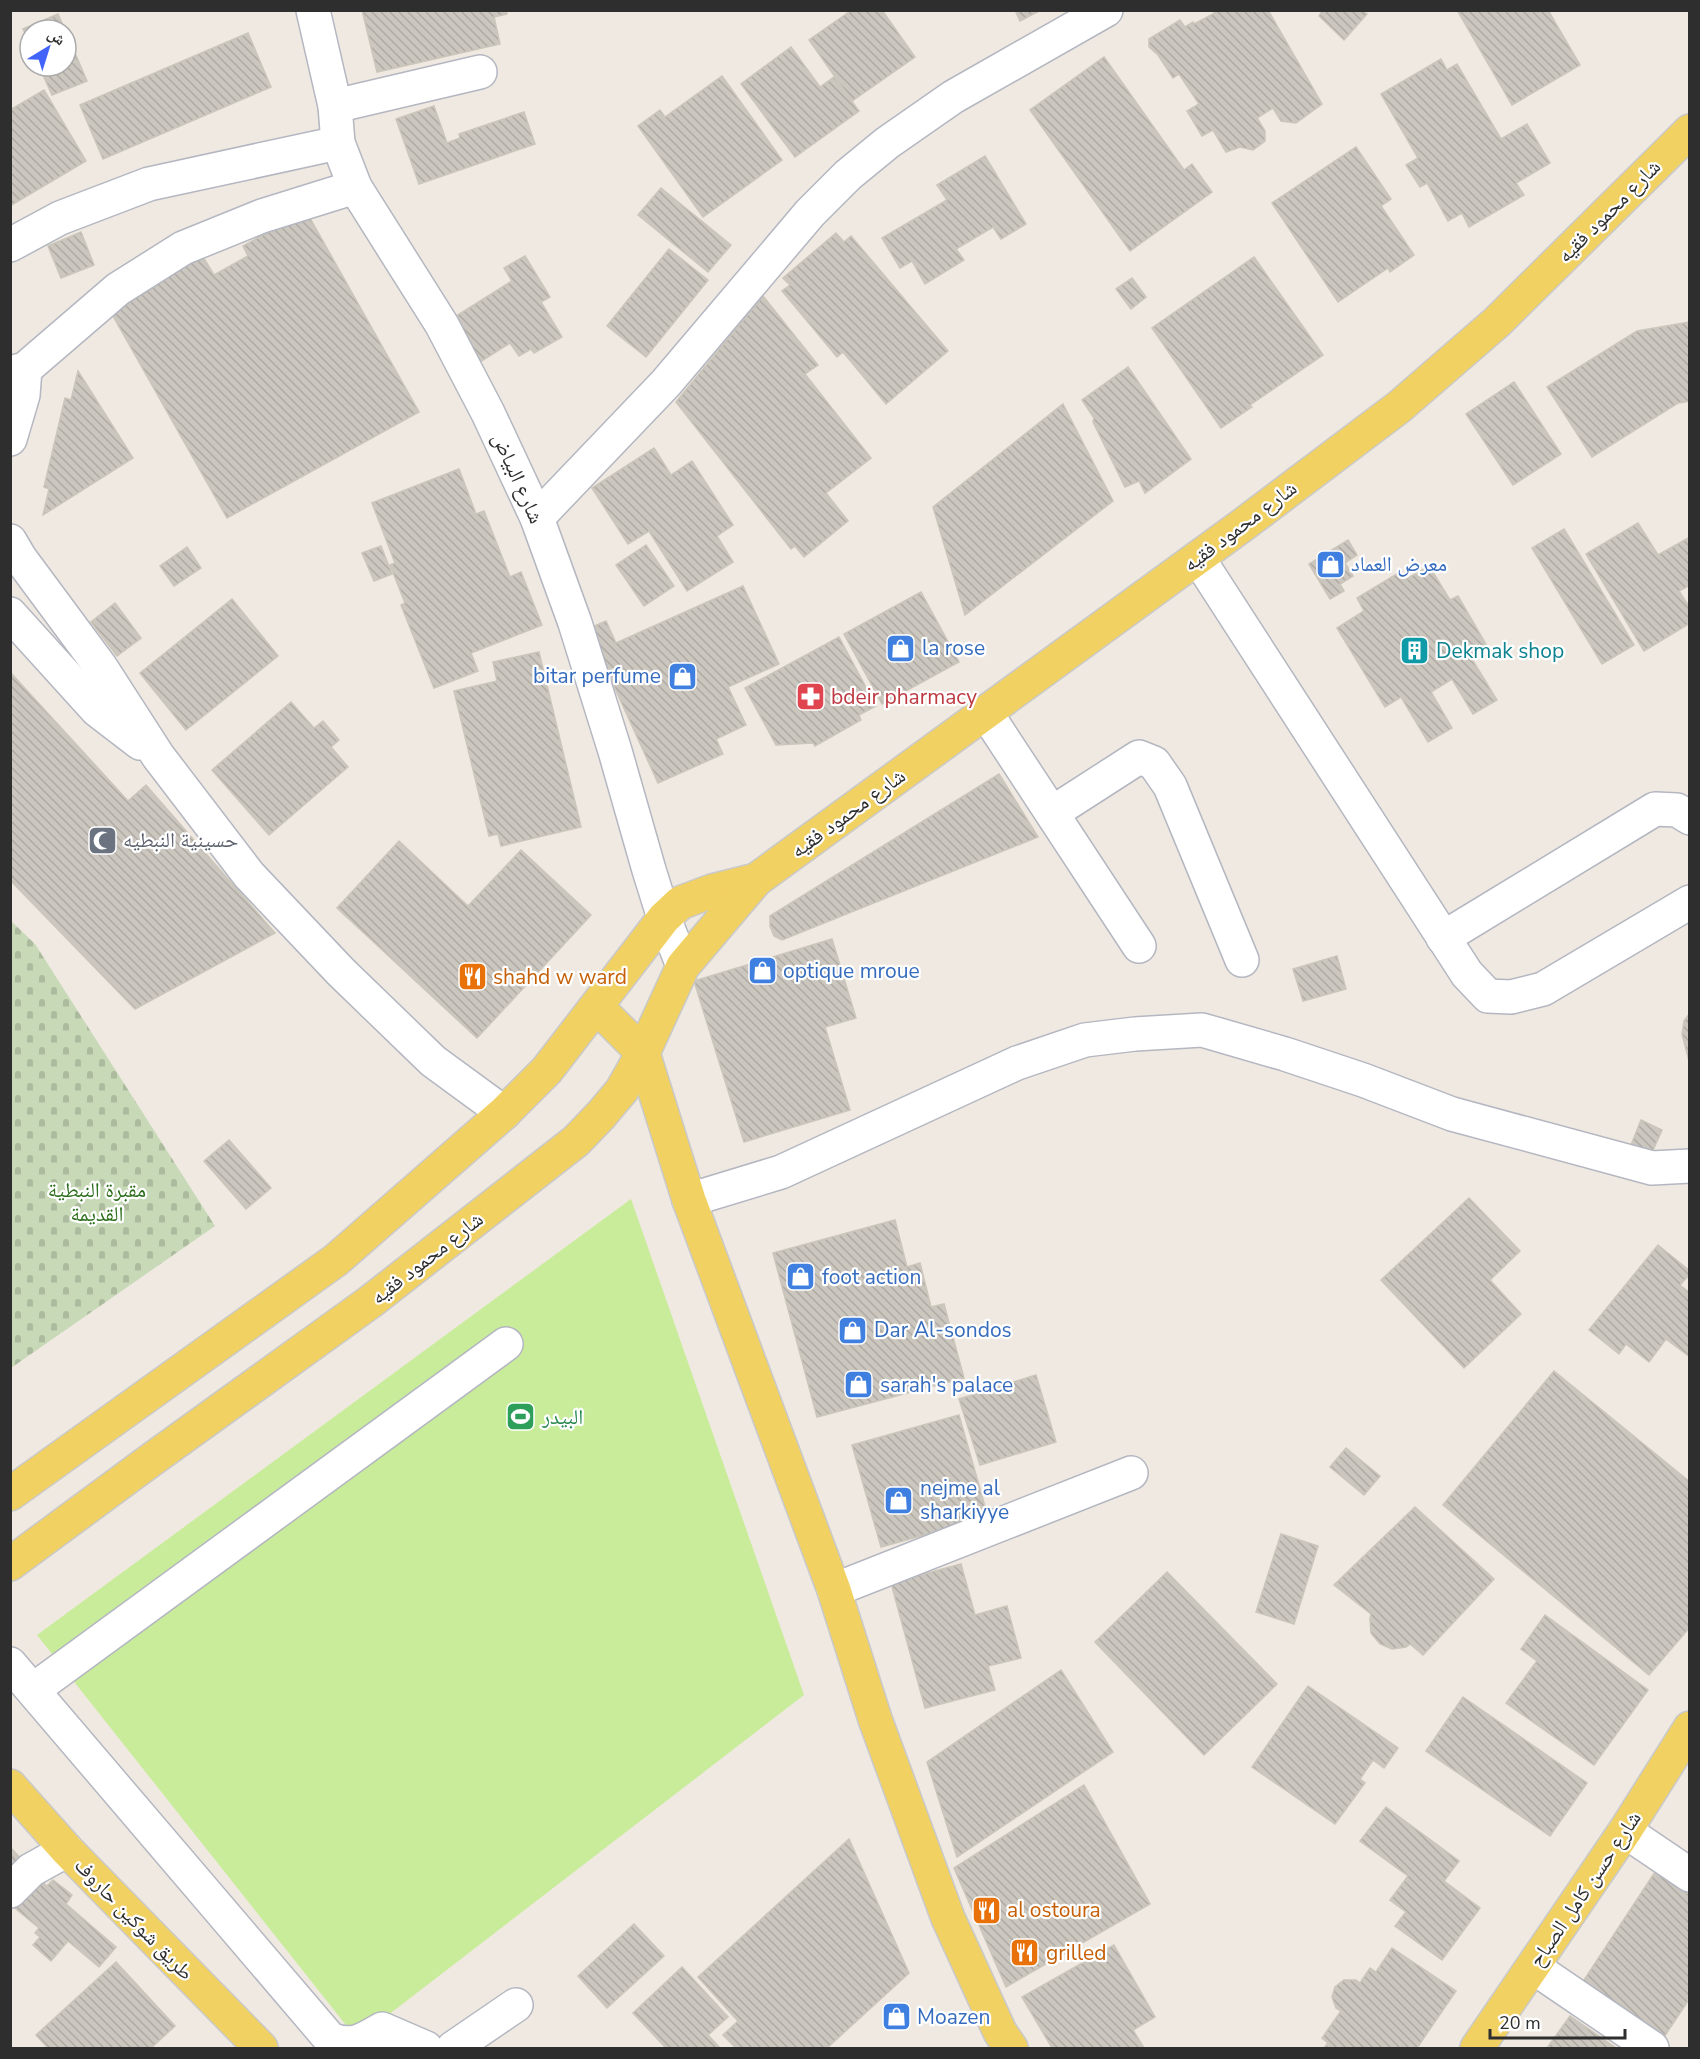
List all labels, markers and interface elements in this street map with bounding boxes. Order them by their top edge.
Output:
north arrow [18,18,78,78]
text: ش [43,23,70,51]
street label: شارع محمود فقيه [1551,153,1667,269]
street label: شارع البياض [486,428,550,528]
street label: شارع محمود فقيه [1177,474,1303,578]
shop icon: معرض العماد [1314,548,1346,580]
place label: معرض العماد [1351,550,1447,578]
shop icon: la rose [885,632,917,664]
place label: la rose [922,634,985,662]
building icon: Dekmak shop [1399,635,1431,667]
place label: Dekmak shop [1436,637,1564,665]
shop icon: bitar perfume [666,660,698,692]
place label: bitar perfume [533,662,661,690]
pharmacy icon: bdeir pharmacy [794,681,826,713]
place label: bdeir pharmacy [831,683,977,711]
street label: شارع محمود فقيه [785,762,911,864]
mosque icon: حسينية النبطيه [86,824,118,856]
place label: حسينية النبطيه [123,826,238,854]
shop icon: optique mroue [746,955,778,987]
place label: optique mroue [783,957,920,985]
restaurant icon: shahd w ward [456,961,488,993]
place label: shahd w ward [493,963,627,991]
park label: مقبرة النبطية القديمة [48,1176,146,1228]
street label: شارع محمود فقيه [365,1205,489,1311]
shop icon: foot action [785,1261,817,1293]
place label: foot action [822,1263,921,1291]
shop icon: Dar Al-sondos [837,1314,869,1346]
place label: Dar Al-sondos [874,1316,1012,1344]
shop icon: sarah's palace [843,1369,875,1401]
place label: sarah's palace [880,1371,1013,1399]
sports icon: البيدر [505,1401,537,1433]
place label: البيدر [541,1403,583,1431]
place label: nejme al sharkiyye [920,1474,1009,1526]
shop icon: nejme al sharkiyye [883,1484,915,1516]
street label: شارع حسن كامل الصباح [1522,1806,1648,1972]
street label: طريق شوكين حاروف [68,1852,200,1986]
restaurant icon: al ostoura [970,1894,1002,1926]
place label: al ostoura [1007,1896,1101,1924]
restaurant icon: grilled [1009,1937,1041,1969]
place label: grilled [1046,1939,1106,1967]
shop icon: Moazen [880,2001,912,2033]
scale bar [1490,2002,1625,2040]
place label: Moazen [917,2003,990,2031]
text: 20 m [1499,2011,1541,2035]

